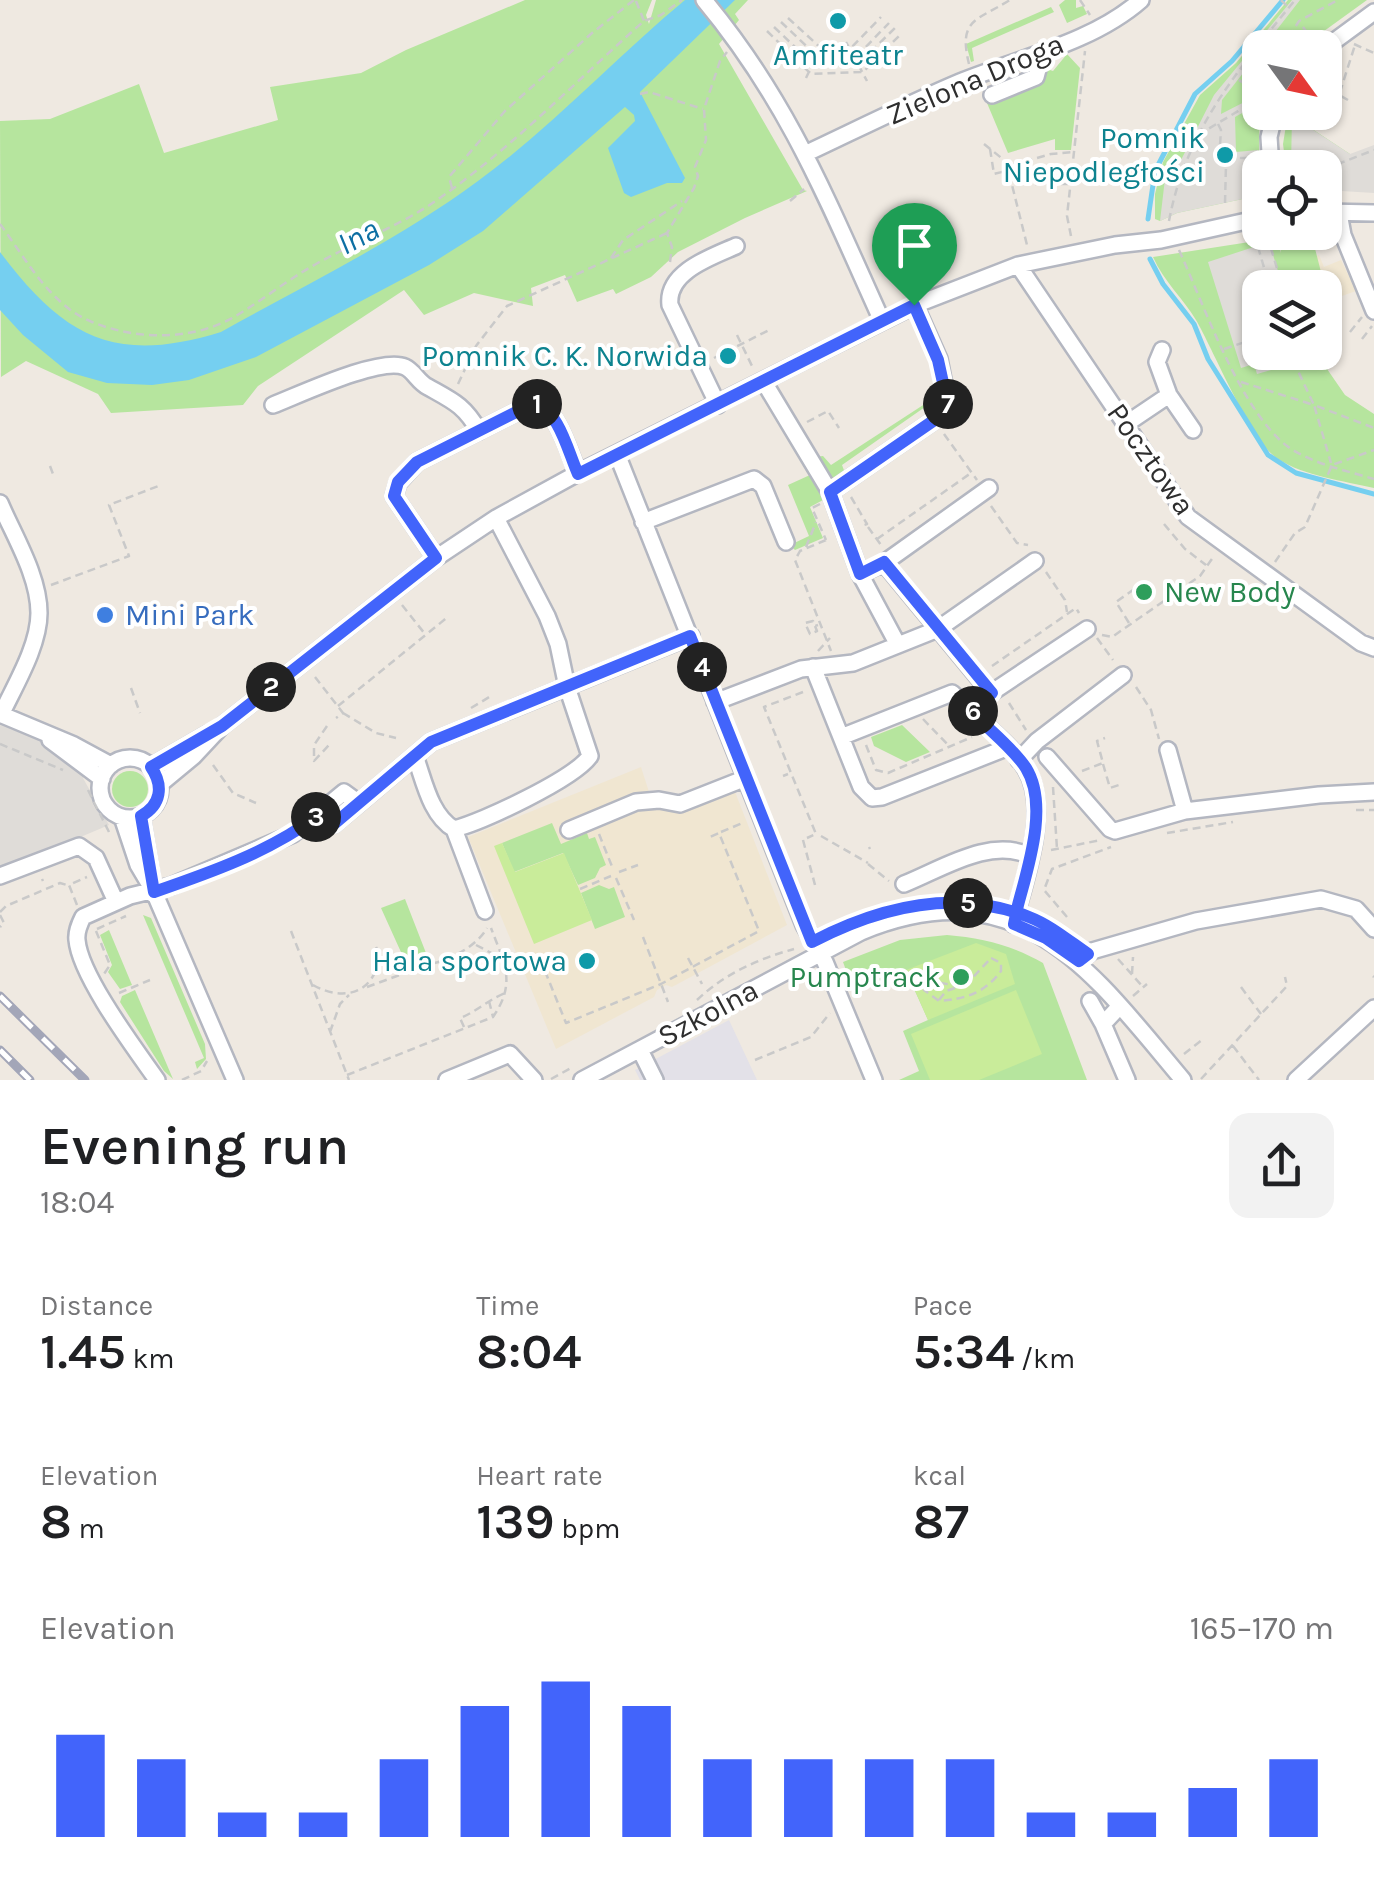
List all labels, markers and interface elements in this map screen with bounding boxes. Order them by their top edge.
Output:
marker: Amfiteatr [827,10,849,32]
street label: Zielona Droga [881,25,1069,133]
north arrow [1242,30,1342,130]
map controls [1242,30,1342,370]
place label: Amfiteatr [773,37,903,73]
place label: Pomnik Niepodległości [1003,120,1205,190]
marker: Pomnik Niepodległości [1214,144,1236,166]
button: locate [1242,150,1342,250]
pin [872,203,957,306]
water label: Ina [331,210,385,263]
icon: arrive [887,218,942,273]
button: layers [1242,270,1342,370]
place label: Pomnik C. K. Norwida [422,338,708,374]
marker: Pomnik C. K. Norwida [717,345,739,367]
pin: 1 [512,379,562,429]
pin: 7 [923,379,973,429]
text: 1 [532,387,542,420]
text: 7 [941,387,955,420]
street label: Pocztowa [1099,396,1203,522]
place label: New Body [1164,574,1296,610]
marker: New Body [1133,581,1155,603]
place label: Mini Park [125,597,254,633]
marker: Mini Park [94,604,116,626]
pin: 4 [677,642,727,692]
text: 4 [694,650,710,683]
pin: 2 [246,662,296,712]
text: 2 [263,670,279,703]
pin: 6 [948,686,998,736]
text: 6 [965,694,982,727]
pin: 3 [291,792,341,842]
text: 3 [307,800,325,833]
pin: 5 [943,878,993,928]
text: 5 [960,886,976,919]
place label: Hala sportowa [372,943,567,979]
marker: Hala sportowa [576,950,598,972]
place label: Pumptrack [790,959,941,995]
marker: Pumptrack [950,966,972,988]
street label: Szkolna [652,972,764,1054]
button: share [1229,1113,1334,1218]
text: Evening run [40,1114,349,1178]
text: 18:04 [40,1184,114,1221]
text: Distance [40,1289,153,1322]
text: Time [476,1289,539,1322]
text: Pace [913,1289,972,1322]
text: 1.45 [40,1322,126,1381]
text: 8:04 [476,1322,582,1381]
text: 5:34 [913,1322,1014,1381]
text: km [126,1342,174,1375]
text: /km [1014,1342,1075,1375]
text: Elevation [40,1459,159,1492]
text: Heart rate [476,1459,603,1492]
text: kcal [913,1459,966,1492]
text: 8 [40,1492,72,1551]
text: 139 [476,1492,555,1551]
text: 87 [913,1492,969,1551]
text: m [72,1512,105,1545]
text: bpm [555,1512,620,1545]
text: Elevation [40,1610,175,1647]
text: 165–170 m [1190,1610,1334,1647]

